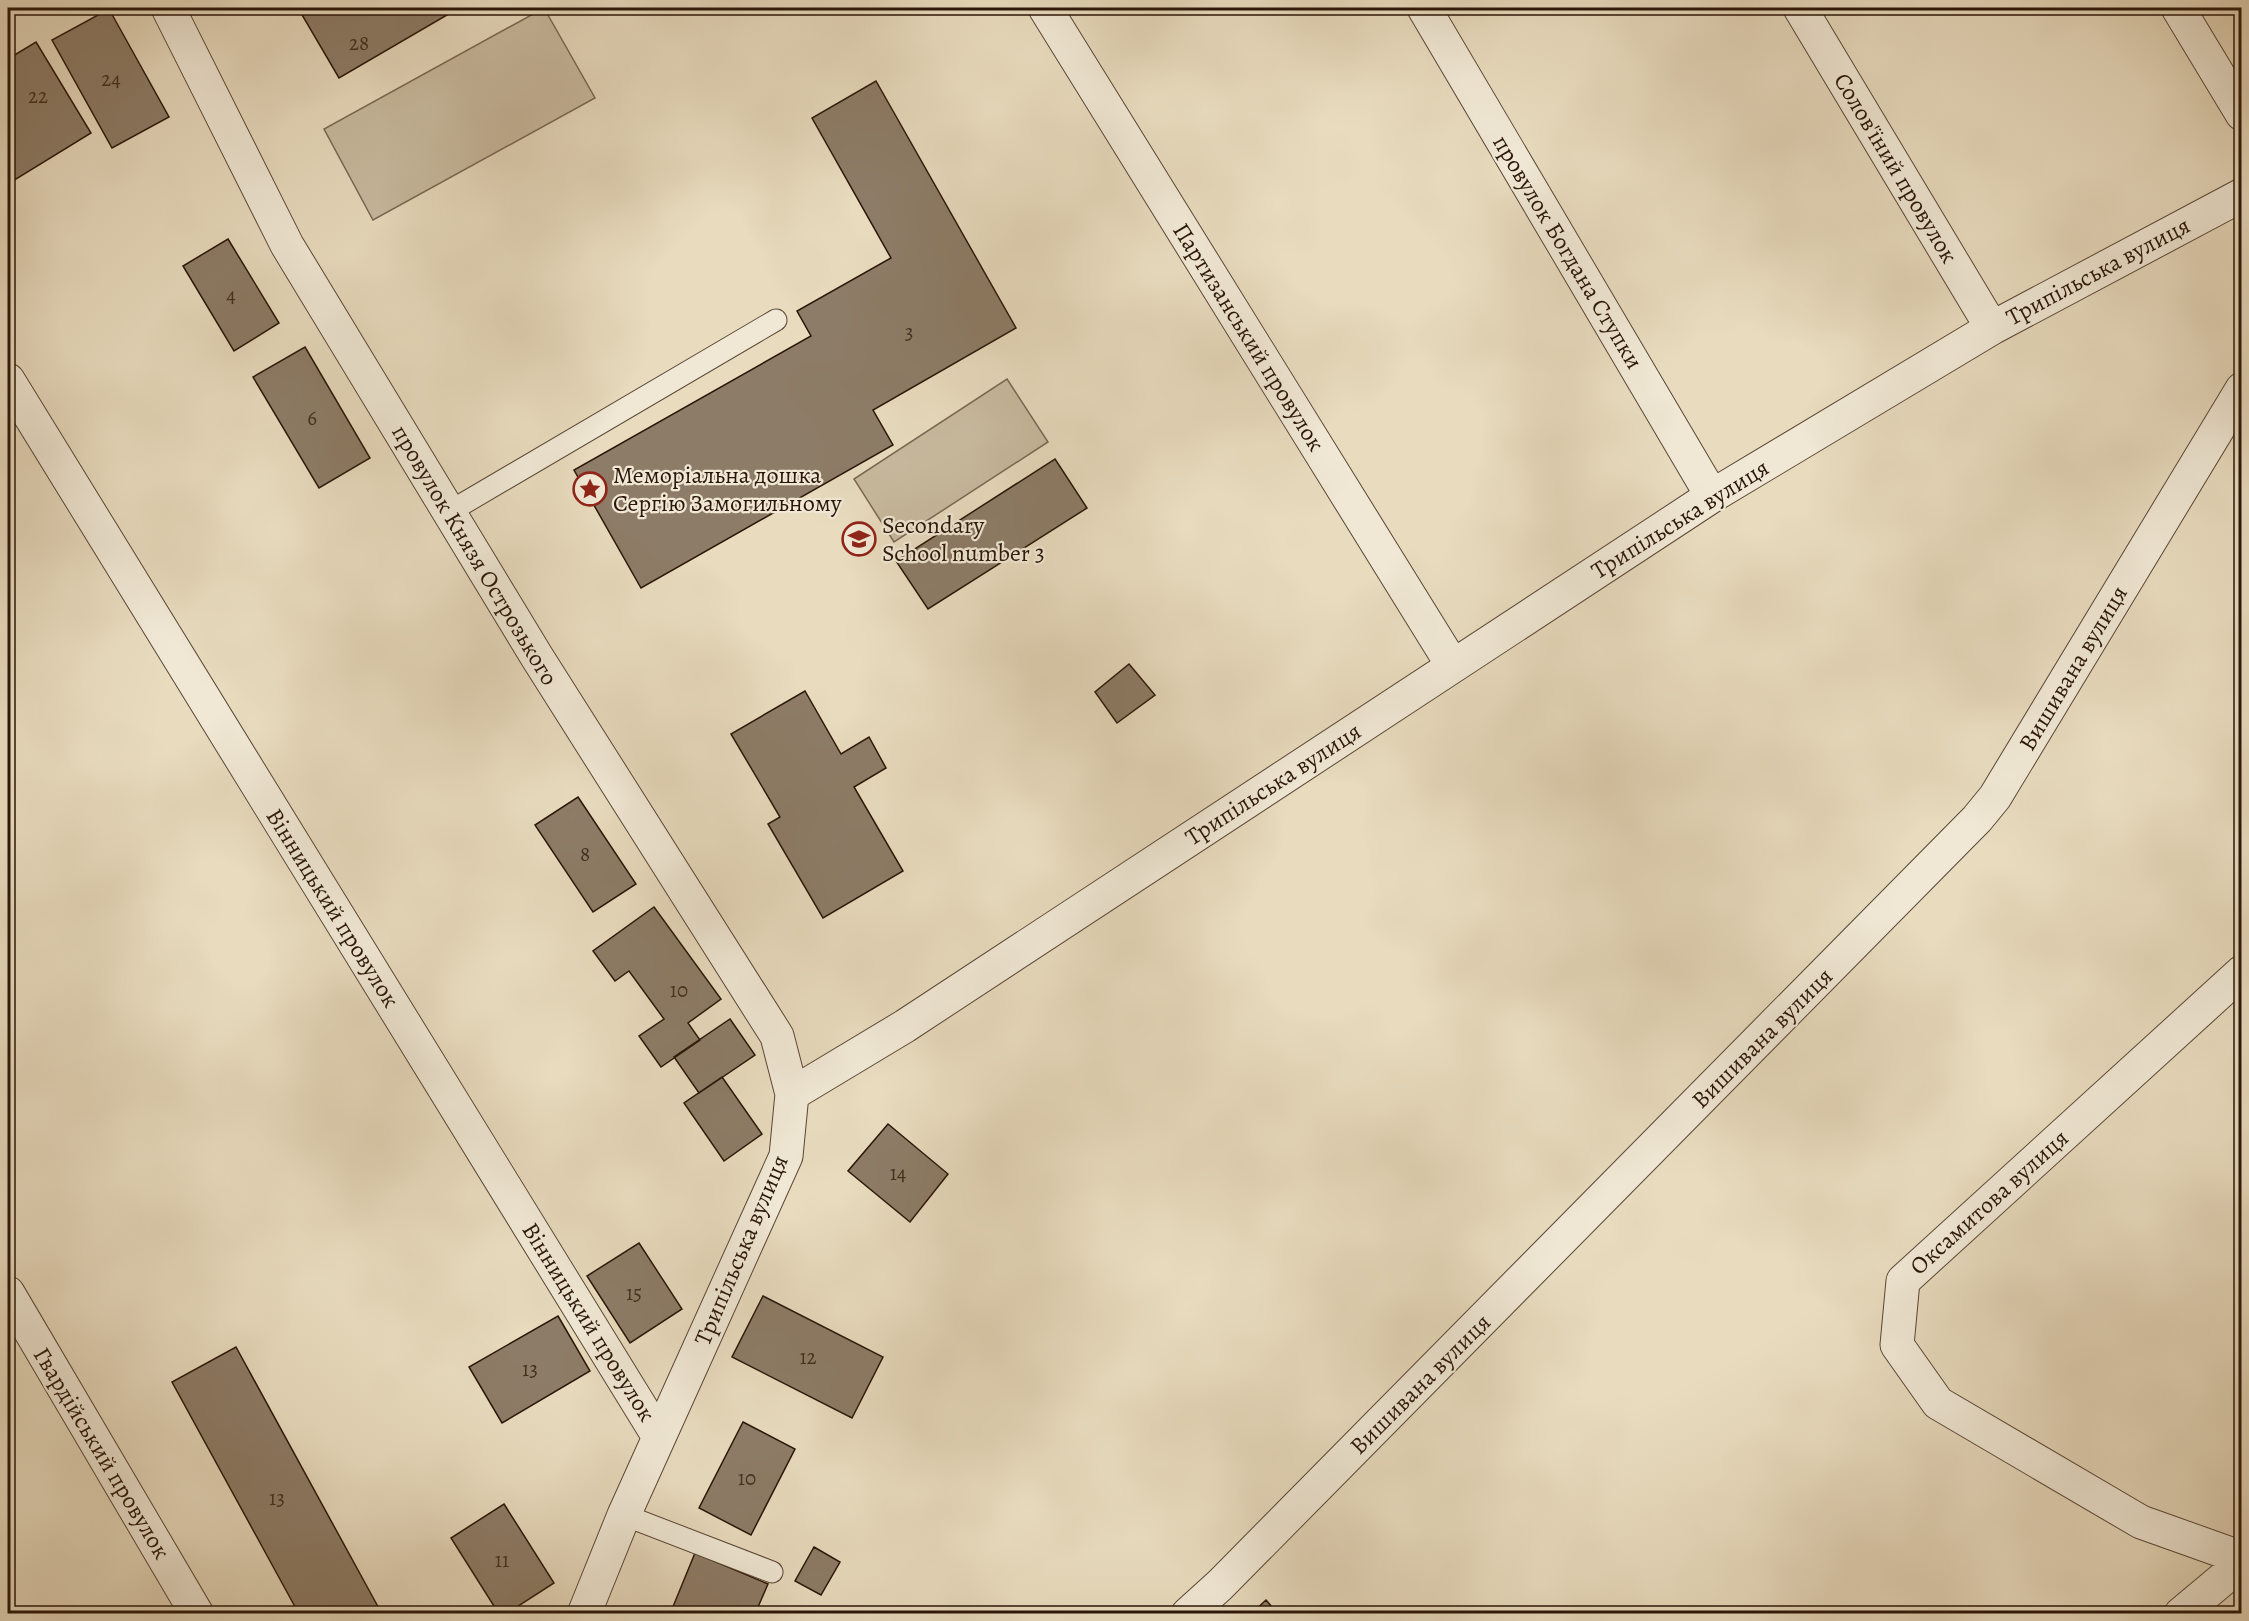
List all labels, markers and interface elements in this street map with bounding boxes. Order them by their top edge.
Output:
house number: 28 [349,29,369,57]
house number: 24 [101,65,121,93]
street label: Солов'їний провулок [1826,67,1966,269]
house number: 22 [28,82,48,110]
street label: провулок Богдана Ступки [1485,129,1651,375]
street label: Трипільська вулиця [2001,209,2195,333]
street label: Партизанський провулок [1166,217,1332,457]
house number: 4 [226,281,236,309]
house number: 3 [905,318,913,346]
house number: 6 [307,404,317,432]
street label: провулок Князя Острозького [384,419,566,691]
street label: Трипільська вулиця [1585,451,1775,587]
place label: Меморіальна дошка Сергію Замогильному [613,459,842,519]
place icon: Меморіальна дошка Сергію Замогильному [572,471,608,507]
place label: Secondary School number 3 [882,509,1045,569]
school or university icon: Secondary School number 3 [841,521,877,557]
street label: Вишивана вулиця [2011,579,2135,757]
street label: Трипільська вулиця [1179,715,1367,853]
street label: Вінницький провулок [259,802,407,1014]
house number: 8 [580,840,590,868]
street label: Вишивана вулиця [1684,960,1840,1116]
house number: 10 [670,976,688,1004]
street label: Оксамитова вулиця [1903,1122,2075,1282]
street label: Трипільська вулиця [686,1150,796,1350]
house number: 14 [890,1159,906,1187]
street label: Вінницький провулок [515,1216,663,1428]
house number: 15 [626,1279,642,1307]
street label: Вишивана вулиця [1342,1306,1498,1462]
street label: Гвардійський провулок [26,1341,178,1565]
house number: 12 [799,1343,817,1371]
house number: 13 [522,1355,538,1383]
house number: 10 [738,1464,756,1492]
house number: 13 [269,1484,285,1512]
house number: 11 [495,1546,509,1574]

